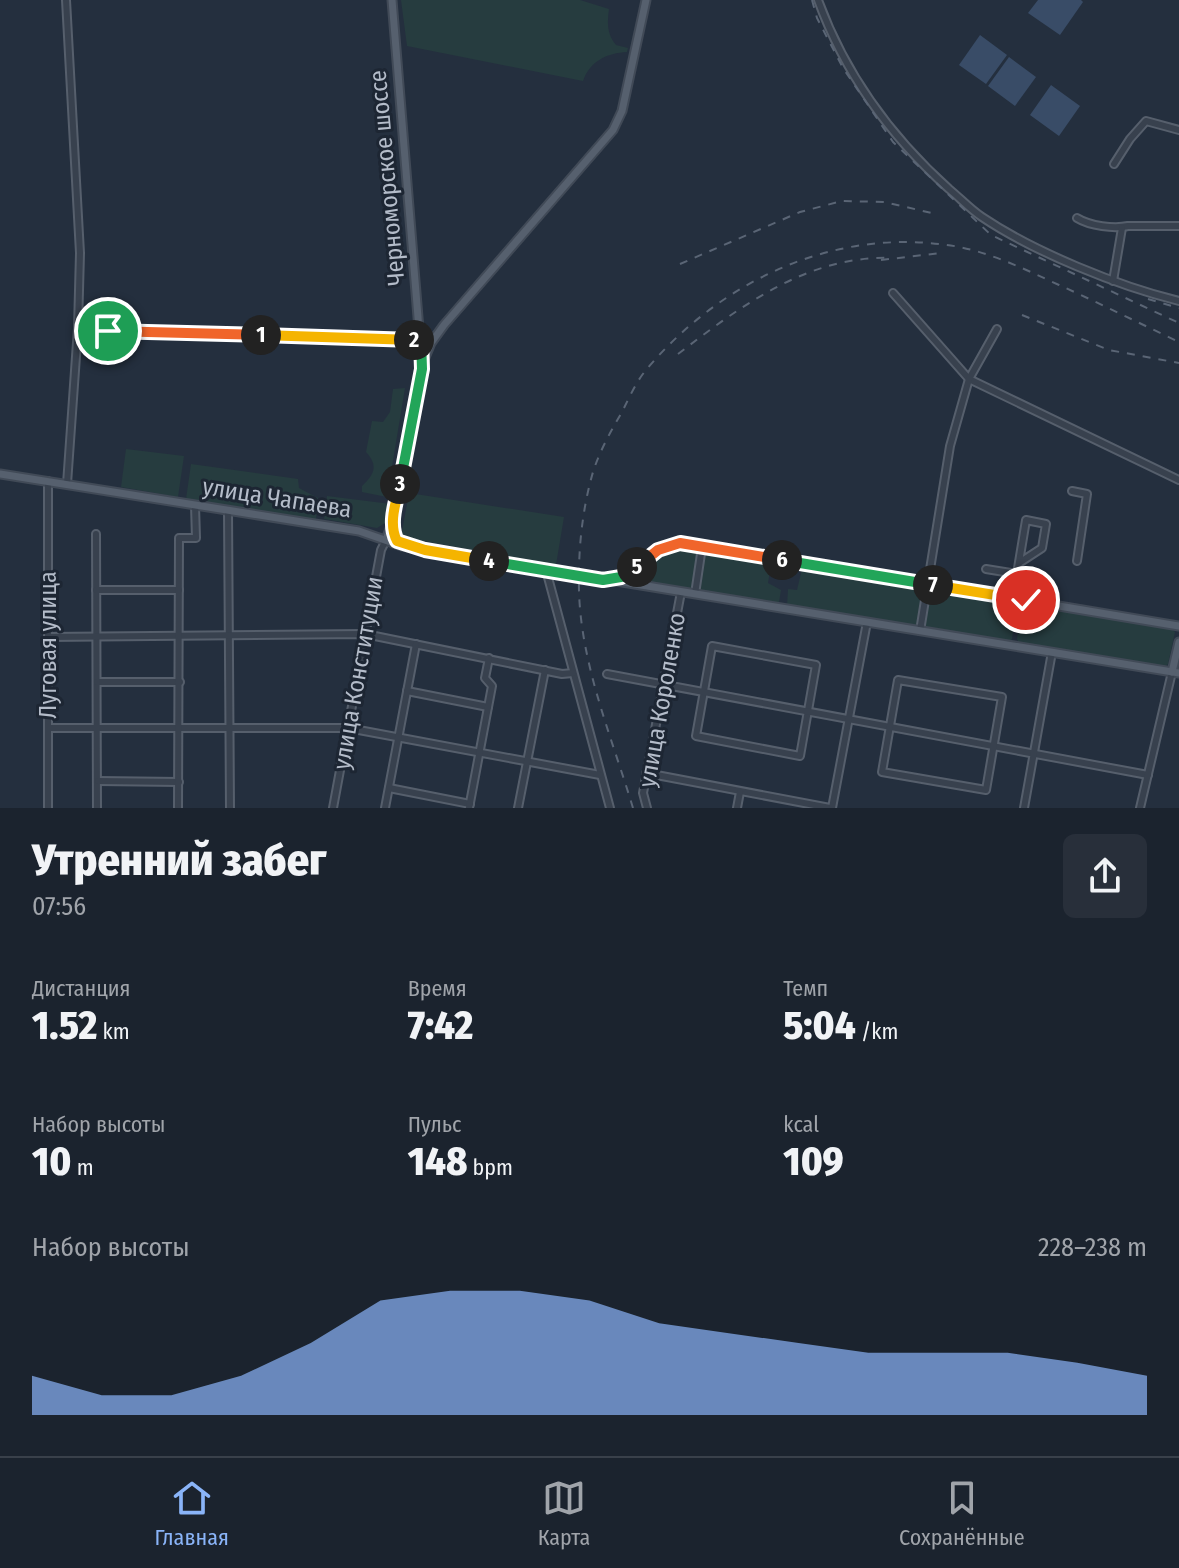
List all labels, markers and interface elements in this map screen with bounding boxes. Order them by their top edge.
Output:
street label: Черноморское шоссе [364,69,410,287]
pin [74,297,142,365]
icon: arrive [86,309,130,353]
pin: 1 [241,315,281,355]
pin: 2 [394,320,434,360]
text: 1 [256,321,266,348]
text: 2 [409,326,419,353]
pin: 3 [380,464,420,504]
text: 3 [395,470,405,497]
street label: улица Чапаева [200,472,354,524]
pin: 6 [762,540,802,580]
pin: 4 [469,541,509,581]
text: 6 [776,546,788,573]
text: 4 [483,547,495,574]
pin: 5 [617,547,657,587]
text: 5 [632,553,642,580]
pin: 7 [913,565,953,605]
pin [992,566,1060,634]
street label: Луговая улица [34,571,62,719]
text: 7 [928,571,938,598]
street label: улица Конституции [327,574,389,772]
icon: check [1004,578,1048,622]
street label: улица Короленко [633,611,691,789]
text: Утренний забег [32,834,327,887]
button: share [1063,834,1147,918]
text: 07:56 [32,891,86,922]
text: Дистанция [32,975,131,1002]
text: Время [408,975,467,1002]
text: Темп [783,975,828,1002]
text: 1.52 [32,1002,97,1050]
text: 7:42 [408,1002,473,1050]
text: 5:04 [783,1002,856,1050]
text: km [97,1018,130,1045]
text: /km [856,1018,898,1045]
text: Набор высоты [32,1111,165,1138]
text: Пульс [408,1111,461,1138]
text: kcal [783,1111,819,1138]
text: 10 [32,1138,71,1186]
text: 148 [408,1138,467,1186]
text: 109 [783,1138,844,1186]
text: m [71,1154,94,1181]
text: bpm [467,1154,513,1181]
text: Набор высоты [32,1232,190,1263]
text: 228–238 m [1038,1232,1147,1263]
tab: Главная [154,1476,229,1551]
tab: Карта [538,1476,590,1551]
tab: Сохранённые [899,1476,1025,1551]

